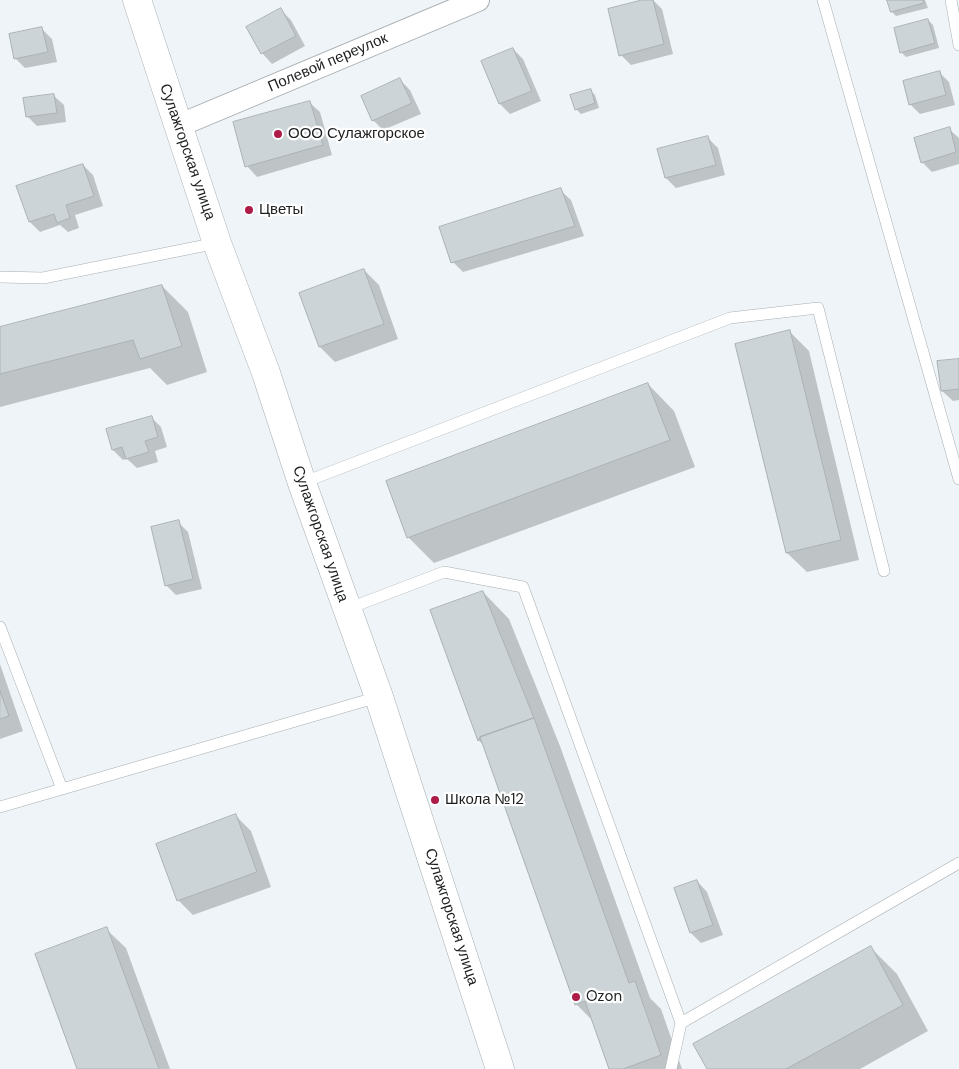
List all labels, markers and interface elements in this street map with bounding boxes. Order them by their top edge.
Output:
street label: Полевой переулок [265,30,391,96]
street label: Сулажгорская улица [155,81,219,223]
place label: ООО Сулажгорское [288,125,425,143]
marker: ООО Сулажгорское [272,128,284,140]
place label: Цветы [259,201,303,219]
marker: Цветы [243,204,255,216]
street label: Сулажгорская улица [288,463,352,605]
place label: Школа №12 [445,791,524,809]
marker: Школа №12 [429,794,441,806]
street label: Сулажгорская улица [420,846,482,988]
place label: Ozon [586,988,622,1006]
marker: Ozon [570,991,582,1003]

